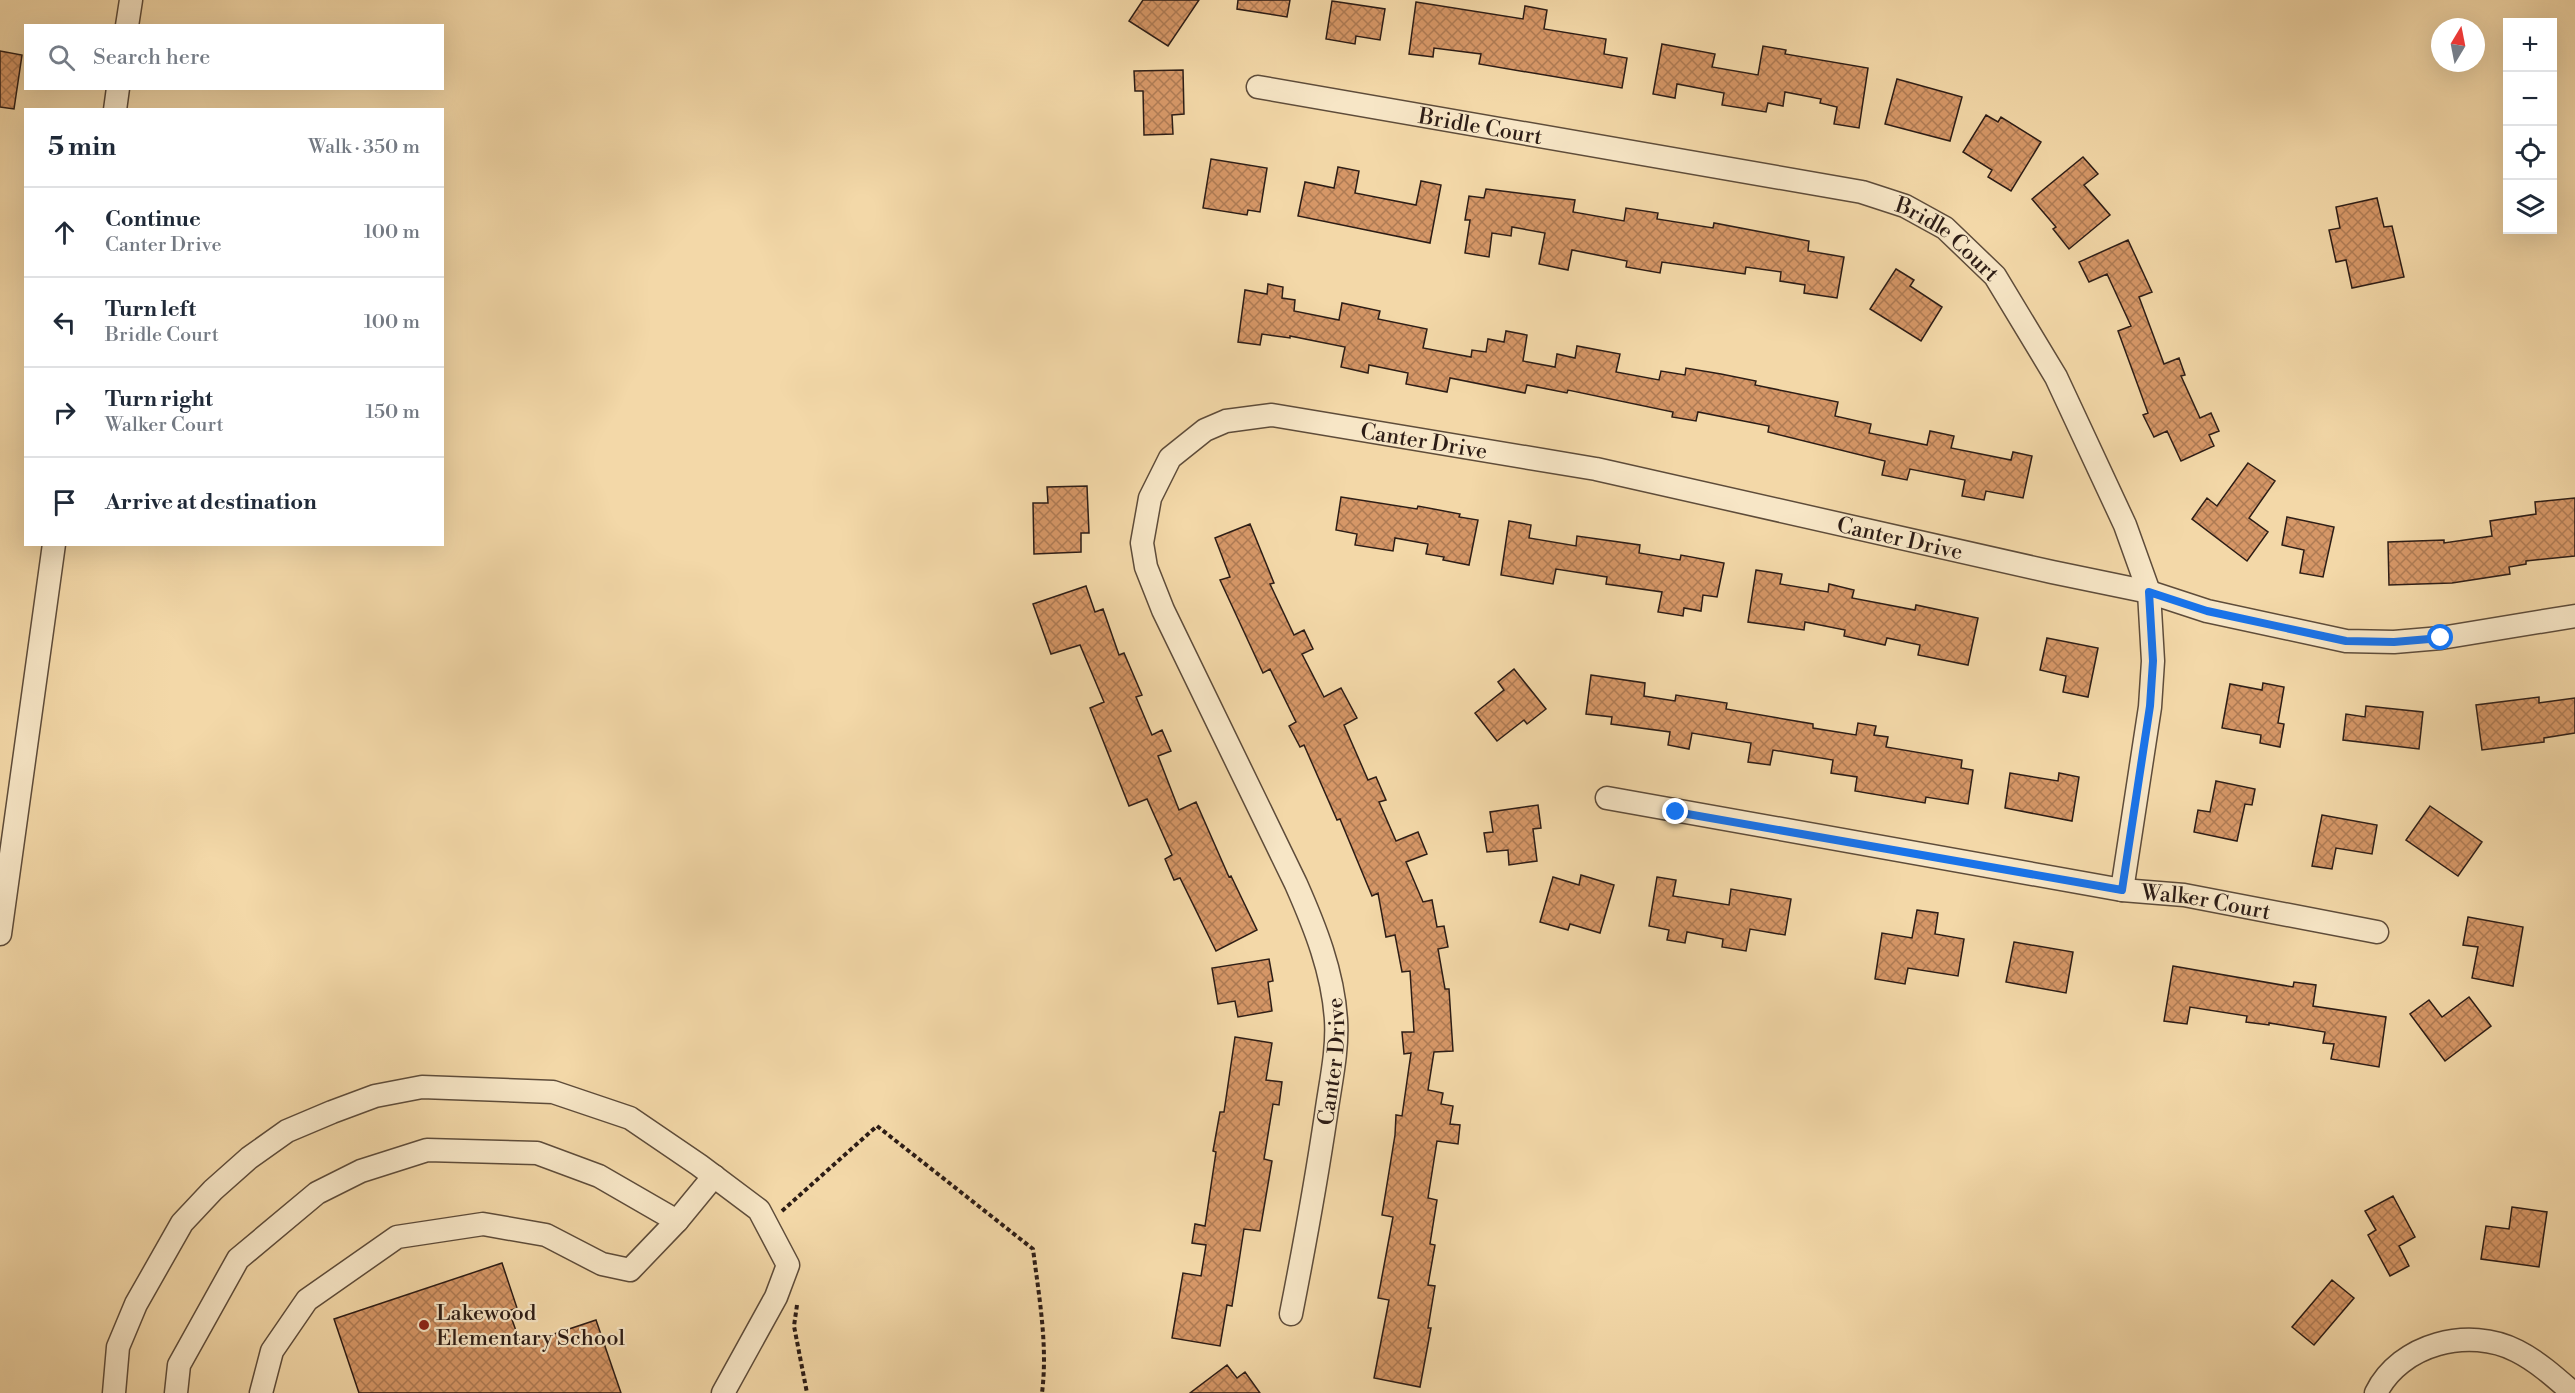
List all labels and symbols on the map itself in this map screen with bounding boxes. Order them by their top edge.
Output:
north arrow [2431,18,2485,72]
street label: Bridle Court [1415,103,1545,151]
street label: Bridle Court [1891,192,2004,288]
street label: Canter Drive [1358,418,1489,466]
street label: Canter Drive [1834,512,1965,566]
route start [2427,624,2453,650]
route end [1662,798,1688,824]
street label: Walker Court [2139,880,2273,926]
street label: Canter Drive [1313,996,1351,1127]
place label: Lakewood Elementary School [436,1300,626,1352]
marker: Lakewood Elementary School [417,1318,431,1332]

